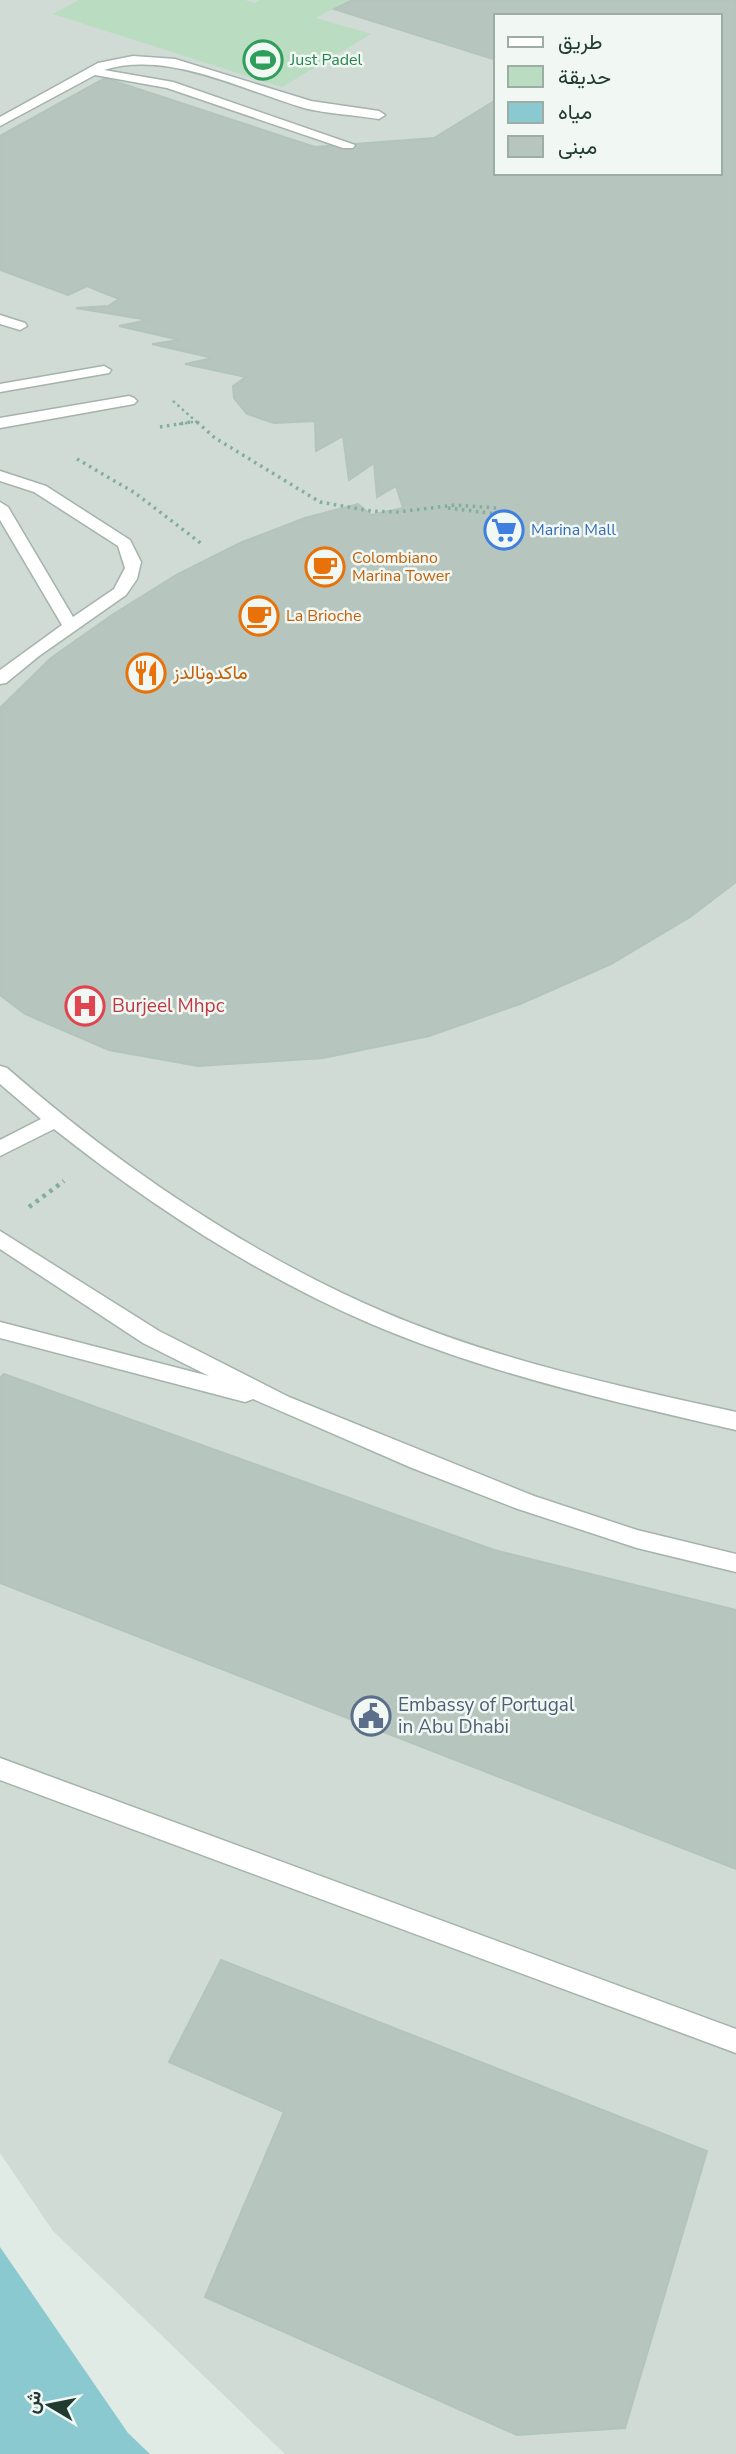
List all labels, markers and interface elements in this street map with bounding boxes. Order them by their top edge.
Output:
legend [494,14,722,175]
text: طريق [558,28,603,56]
sports icon: Just Padel [242,39,284,81]
place label: Just Padel [289,49,363,71]
text: حديقة [558,63,611,91]
text: مياه [558,98,592,126]
text: مبنى [558,133,597,161]
supermarket icon: Marina Mall [483,509,525,551]
place label: Marina Mall [531,519,616,541]
cafe icon: Colombiano Marina Tower [304,546,346,588]
place label: Colombiano Marina Tower [352,547,450,587]
cafe icon: La Brioche [238,595,280,637]
place label: La Brioche [286,605,361,627]
restaurant icon: ماكدونالدز [125,652,167,694]
place label: ماكدونالدز [172,660,248,686]
hospital icon: Burjeel Mhpc [64,985,106,1027]
place label: Burjeel Mhpc [112,993,225,1019]
place label: Embassy of Portugal in Abu Dhabi [398,1692,575,1740]
public building icon: Embassy of Portugal in Abu Dhabi [350,1695,392,1737]
north arrow [14,2370,84,2440]
text: ش [18,2389,48,2416]

